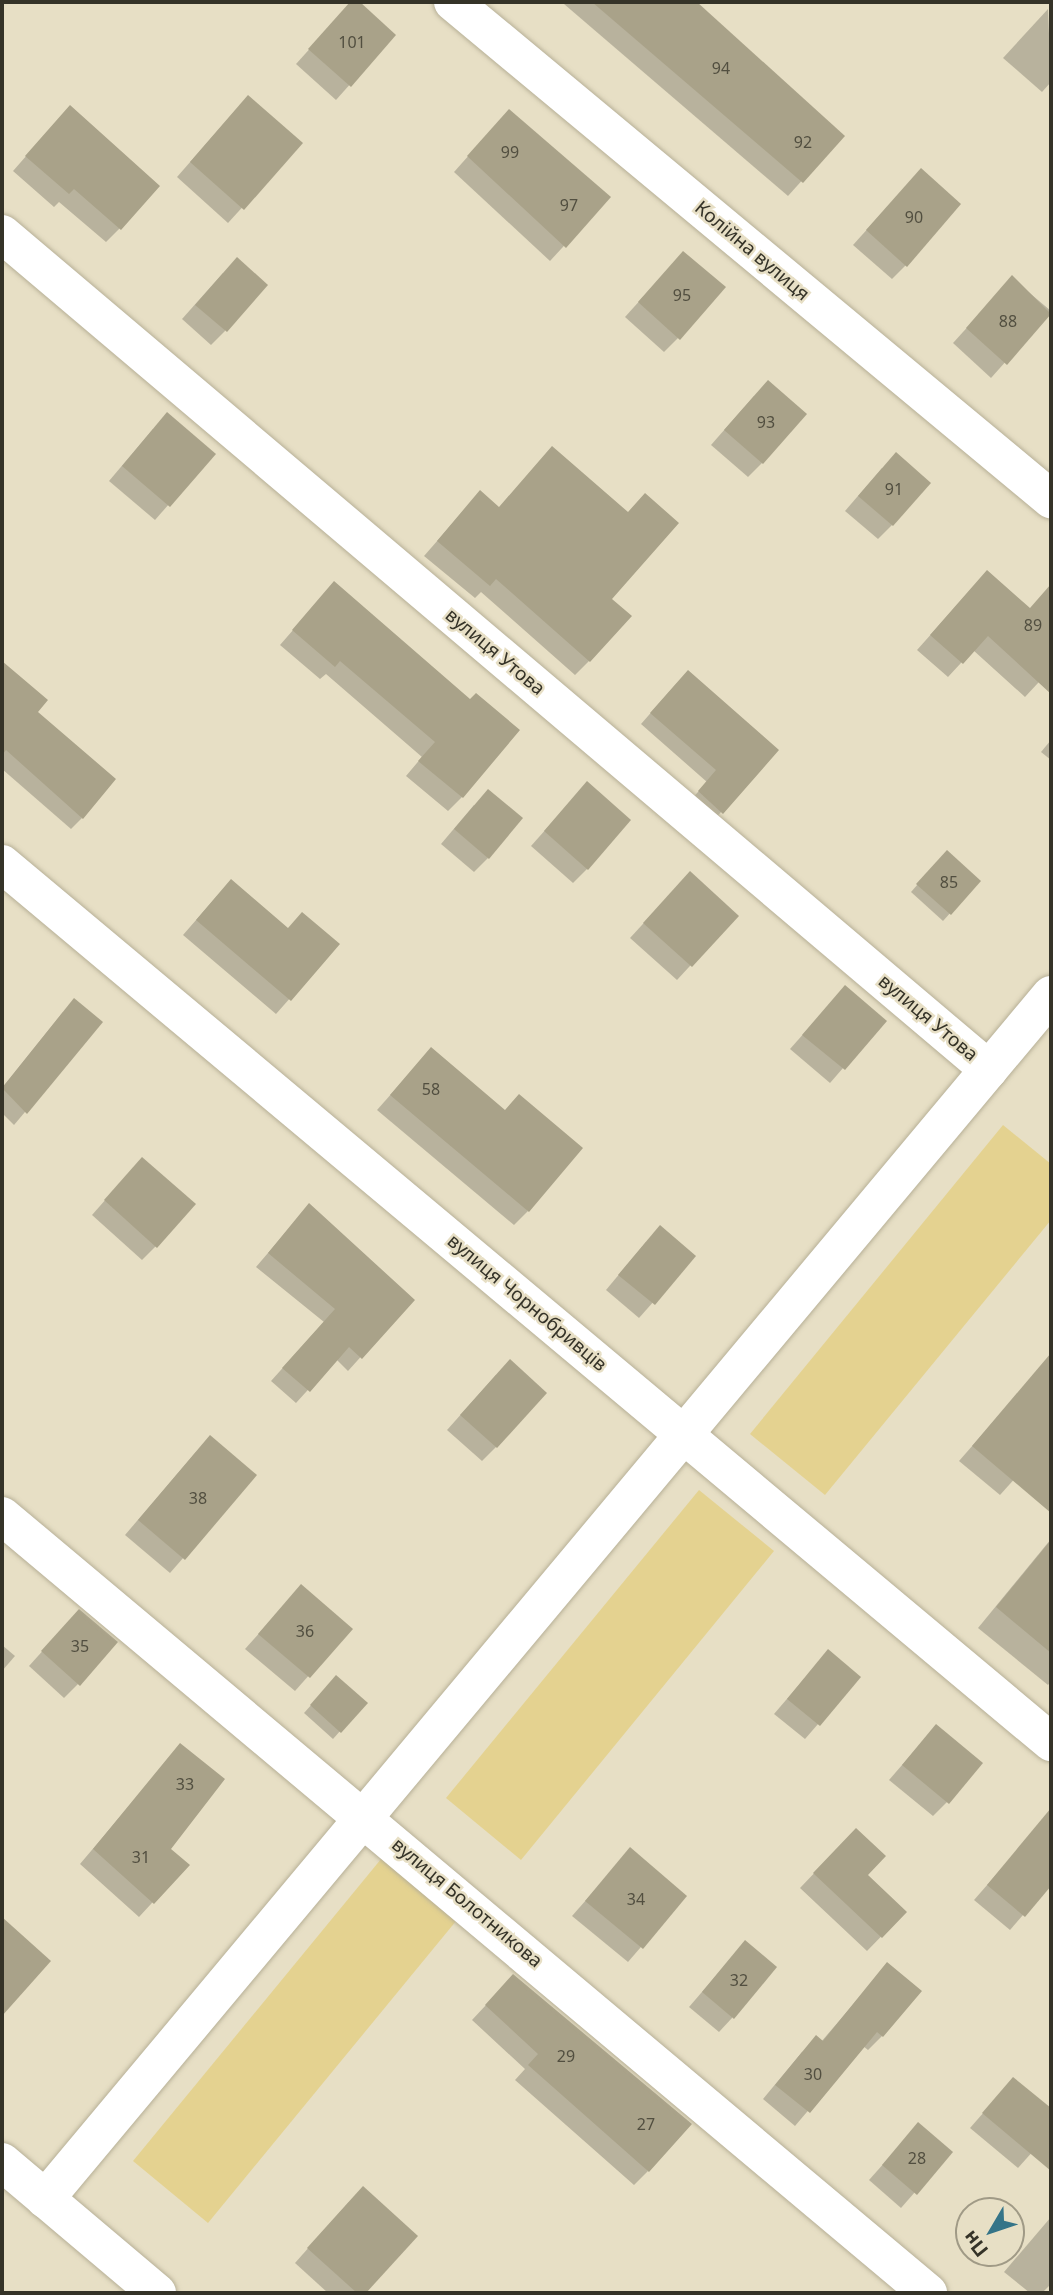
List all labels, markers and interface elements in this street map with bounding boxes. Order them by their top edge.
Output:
house number: 101 [338,32,366,52]
house number: 94 [712,58,730,78]
house number: 92 [794,132,812,152]
house number: 99 [501,142,519,162]
house number: 97 [560,195,578,215]
street label: Колійна вулиця [690,196,814,306]
house number: 90 [905,207,923,227]
house number: 95 [673,285,691,305]
house number: 88 [999,311,1017,331]
house number: 93 [757,412,775,432]
house number: 91 [885,479,903,499]
street label: вулиця Утова [441,604,549,700]
house number: 89 [1024,615,1042,635]
house number: 85 [940,872,958,892]
street label: вулиця Утова [874,970,982,1066]
house number: 58 [422,1079,440,1099]
street label: вулиця Чорнобривців [443,1230,611,1376]
house number: 38 [189,1488,207,1508]
house number: 36 [296,1621,314,1641]
house number: 35 [71,1636,89,1656]
house number: 33 [176,1774,194,1794]
street label: вулиця Болотникова [387,1833,547,1973]
house number: 31 [132,1847,150,1867]
house number: 34 [627,1889,645,1909]
house number: 32 [730,1970,748,1990]
house number: 29 [557,2046,575,2066]
house number: 30 [804,2064,822,2084]
house number: 27 [637,2114,655,2134]
house number: 28 [908,2148,926,2168]
north arrow [955,2197,1025,2267]
text: Пн [957,2225,994,2263]

